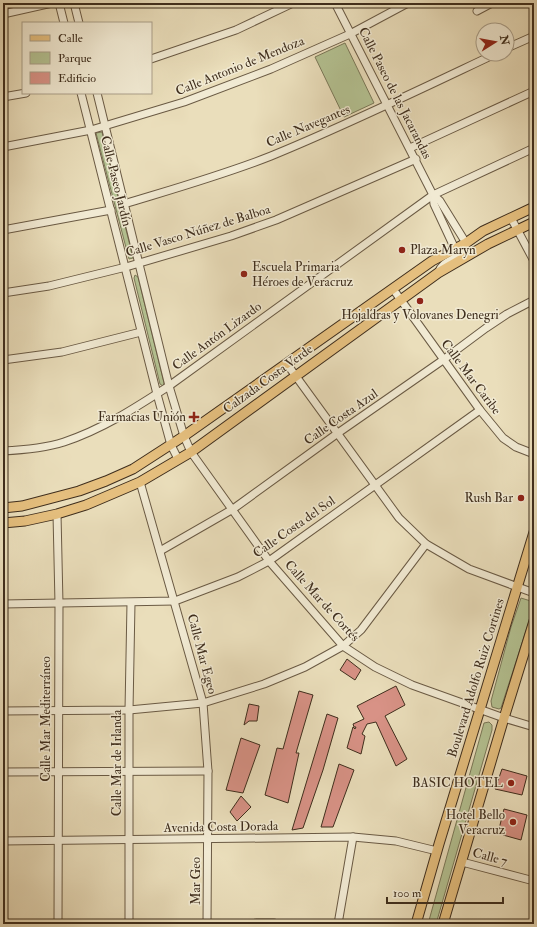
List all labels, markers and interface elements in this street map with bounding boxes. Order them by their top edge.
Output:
legend [22,22,152,94]
north arrow [475,22,515,62]
street label: Calle Paseo de las Jacarandas [355,25,435,162]
text: Calle [58,31,83,46]
street label: Calle Antonio de Mendoza [173,33,307,99]
text: N [497,33,512,47]
text: Parque [58,51,92,66]
text: Edificio [58,71,96,86]
street label: Calle Navegantes [264,101,353,151]
street label: Calle Paseo Jardín [97,134,135,228]
street label: Calle Vasco Núñez de Balboa [124,201,273,261]
place label: Plaza Maryn [410,242,476,259]
marker: Plaza Maryn [397,245,407,255]
place label: Escuela Primaria Héroes de Veracruz [252,259,354,290]
marker: Escuela Primaria Héroes de Veracruz [239,269,249,279]
marker: Hojaldras y Volovanes Denegri [415,296,425,306]
street label: Calle Antón Lizardo [169,298,265,374]
place label: Hojaldras y Volovanes Denegri [341,307,499,324]
street label: Calle Mar Caribe [438,336,505,418]
street label: Calzada Costa Verde [220,341,316,417]
street label: Calle Costa Azul [301,385,382,448]
place label: Farmacias Unión [98,409,186,425]
marker: Farmacias Unión [189,412,199,422]
place label: Rush Bar [464,490,513,506]
street label: Calle Costa del Sol [250,492,339,561]
marker: Rush Bar [516,493,526,503]
street label: Calle Mar de Cortés [281,557,363,646]
street label: Boulevard Adolfo Ruiz Cortines [444,596,508,760]
street label: Calle Mar Egeo [184,612,220,696]
street label: Calle Mar Mediterráneo [38,656,54,782]
street label: Calle Mar de Irlanda [109,709,125,816]
place label: BASIC HOTEL [412,775,504,791]
marker: BASIC HOTEL [506,778,516,788]
place label: Hotel Bello Veracruz [446,807,506,838]
marker: Hotel Bello Veracruz [508,817,518,827]
street label: Avenida Costa Dorada [162,818,279,836]
street label: Calle 7 [471,845,509,869]
street label: Mar Geo [188,857,204,905]
scale bar [387,879,503,905]
text: 100 m [393,886,422,901]

